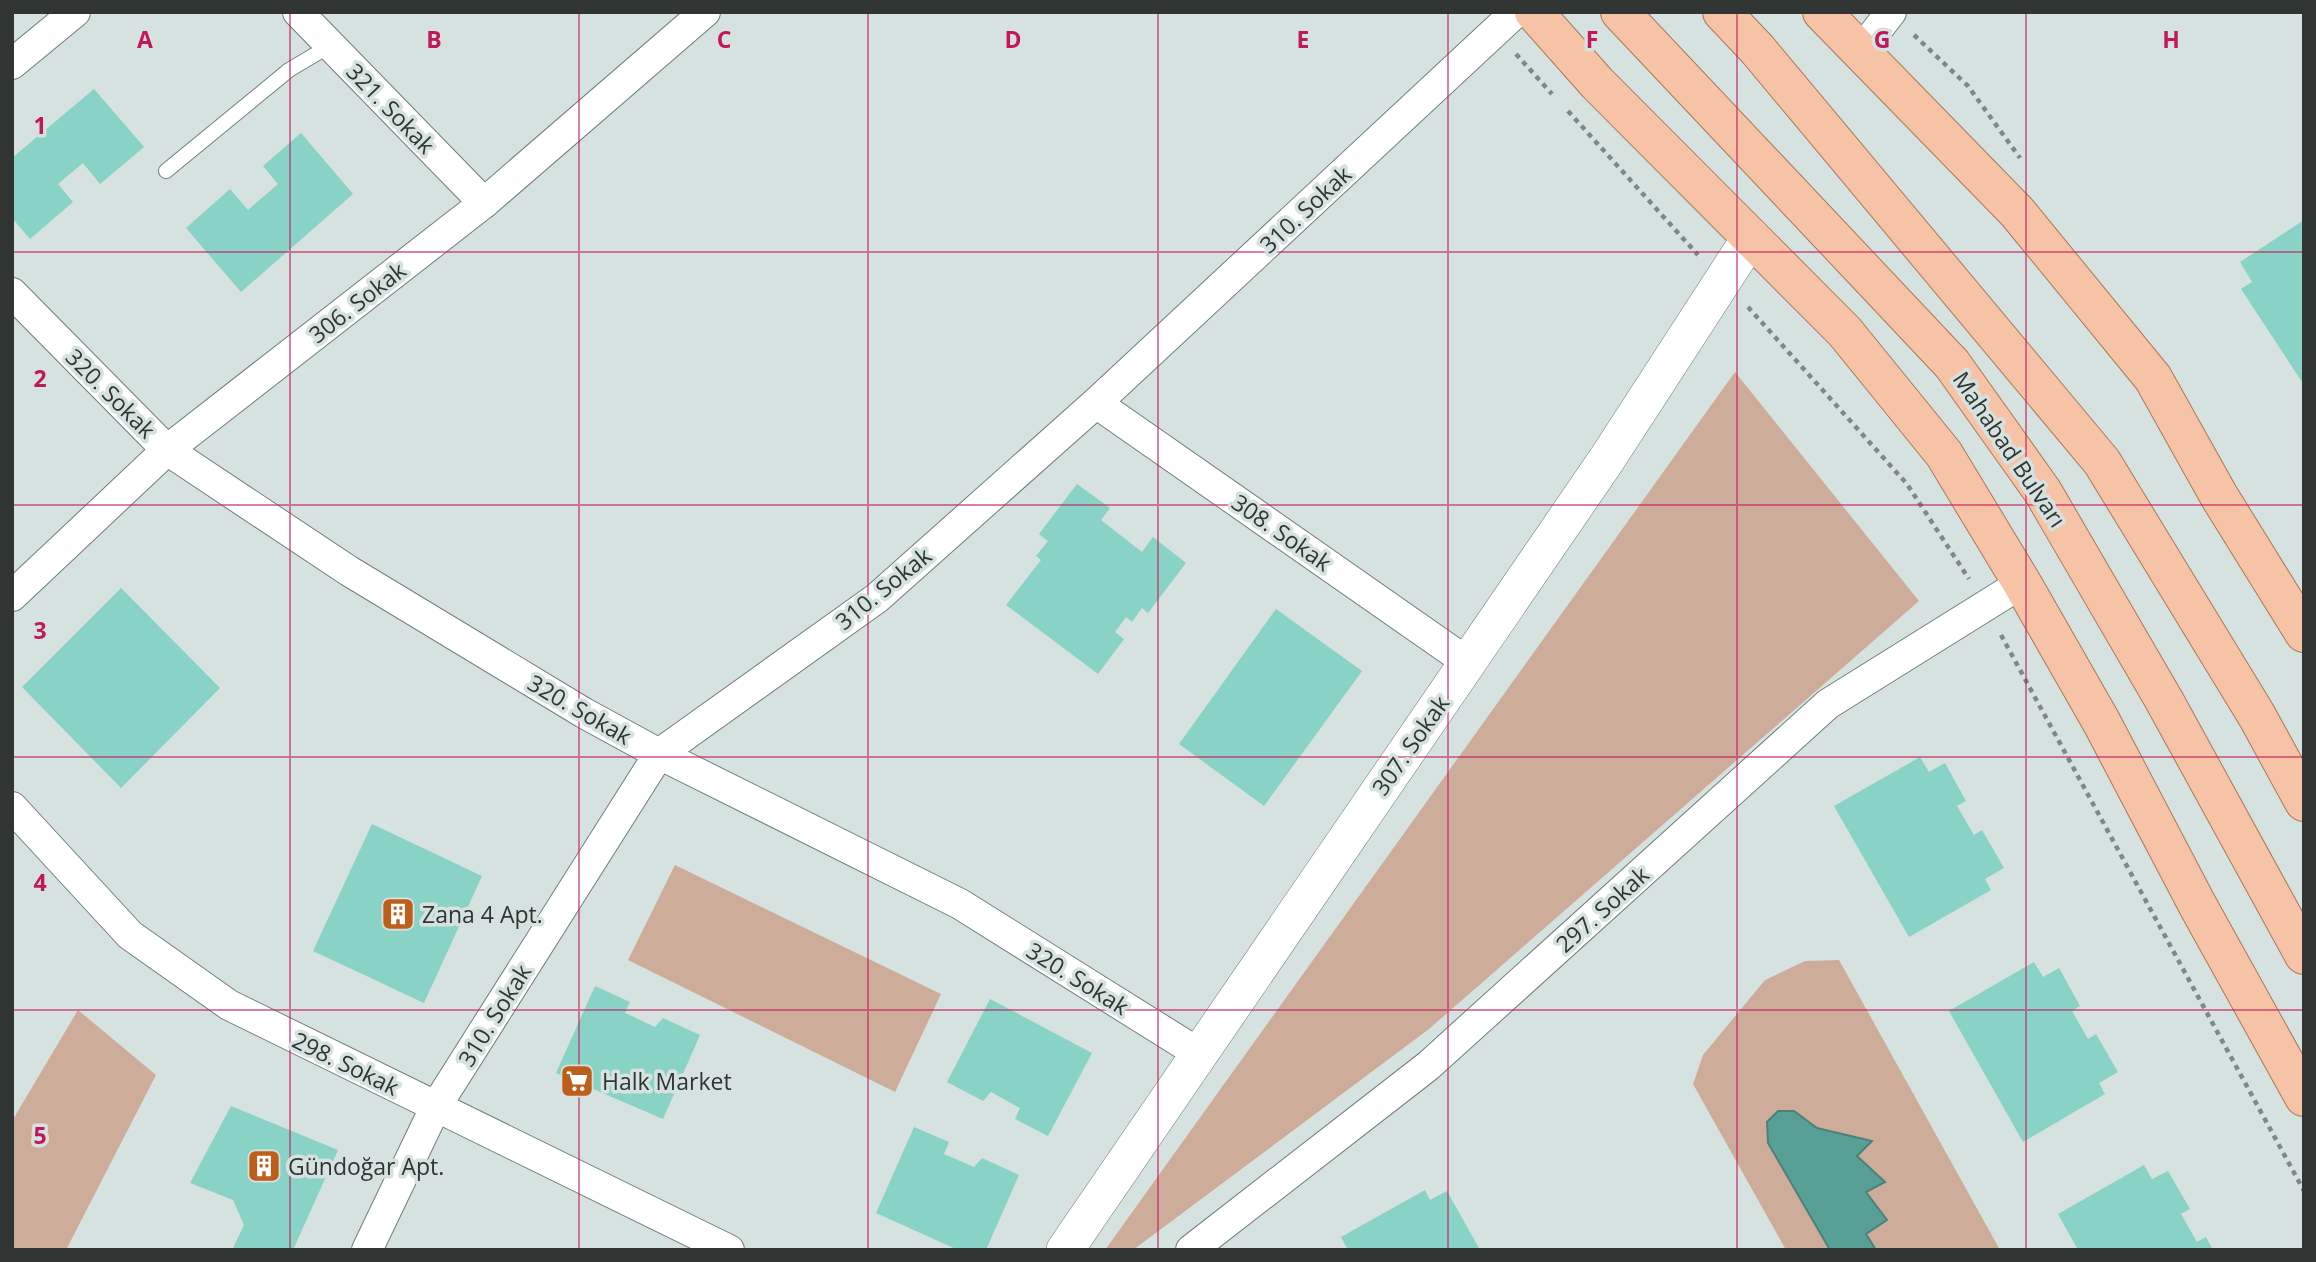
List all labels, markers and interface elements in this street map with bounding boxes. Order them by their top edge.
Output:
text: A [137,23,153,55]
text: B [426,23,442,55]
text: C [717,23,731,55]
text: D [1004,23,1022,55]
text: E [1297,23,1309,55]
text: F [1586,23,1598,55]
text: G [1874,23,1890,55]
text: H [2162,23,2180,55]
street label: 321. Sokak [340,56,442,160]
text: 1 [33,109,47,141]
street label: 310. Sokak [1252,158,1358,260]
street label: 306. Sokak [302,254,412,350]
street label: 320. Sokak [59,341,163,445]
text: 2 [33,362,47,394]
street label: Mahabad Bulvarı [1946,365,2074,533]
street label: 308. Sokak [1226,486,1338,578]
street label: 310. Sokak [828,539,938,637]
text: 3 [33,614,47,646]
street label: 320. Sokak [522,666,638,752]
street label: 307. Sokak [1364,689,1456,801]
street label: 297. Sokak [1549,859,1655,959]
text: 4 [33,866,47,898]
building icon: Zana 4 Apt. [379,895,417,933]
place label: Zana 4 Apt. [422,898,543,930]
street label: 320. Sokak [1021,934,1135,1022]
street label: 310. Sokak [450,958,538,1072]
street label: 298. Sokak [287,1023,405,1103]
supermarket icon: Halk Market [558,1062,596,1100]
place label: Halk Market [602,1065,732,1097]
text: 5 [33,1119,47,1151]
building icon: Gündoğar Apt. [245,1147,283,1185]
place label: Gündoğar Apt. [288,1150,444,1182]

